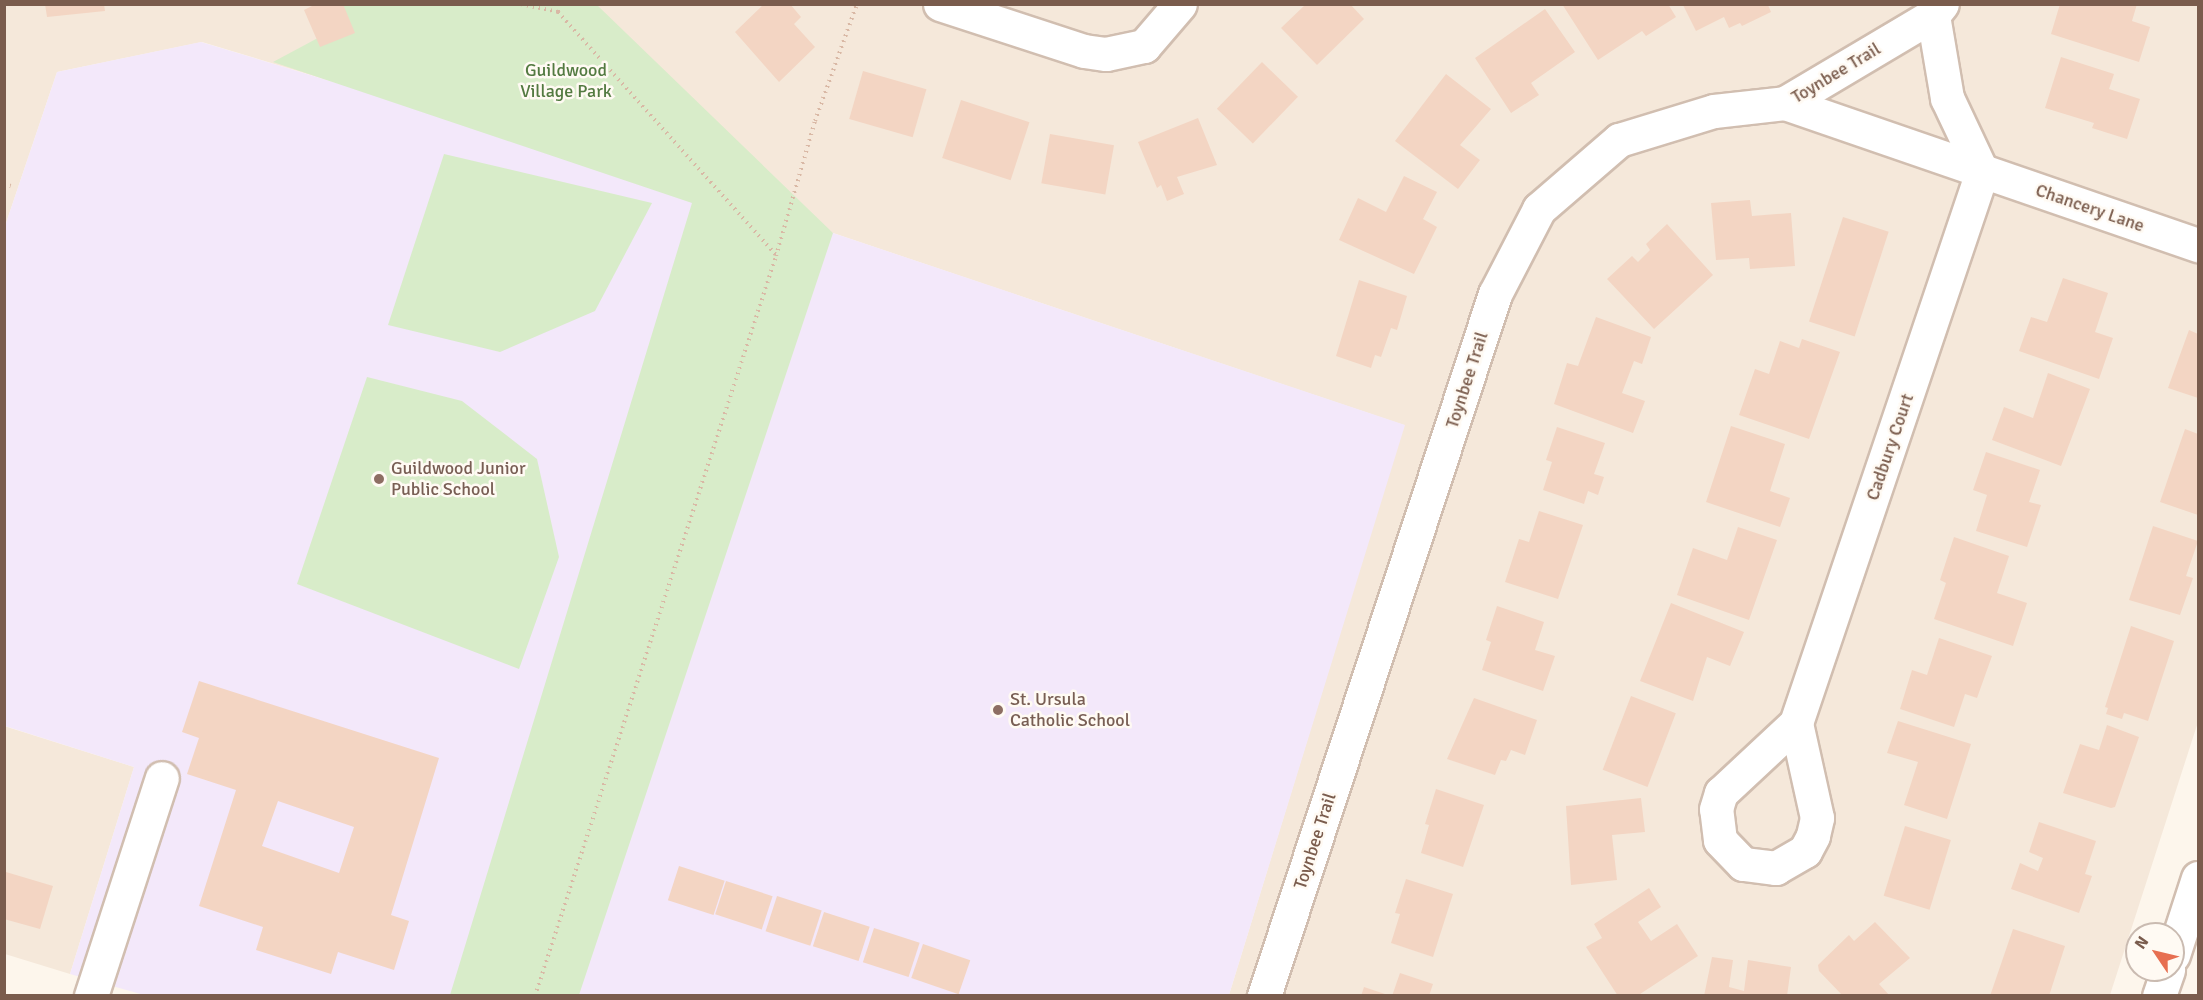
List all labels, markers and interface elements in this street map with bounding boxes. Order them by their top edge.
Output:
street label: Toynbee Trail [1788,38,1884,108]
park label: Guildwood Village Park [520,60,612,103]
street label: Chancery Lane [2033,179,2147,237]
street label: Toynbee Trail [1441,329,1493,431]
street label: Cadbury Court [1862,391,1918,503]
place label: Guildwood Junior Public School [391,458,526,500]
marker: Guildwood Junior Public School [372,472,386,486]
place label: St. Ursula Catholic School [1010,689,1130,732]
marker: St. Ursula Catholic School [991,703,1005,717]
street label: Toynbee Trail [1289,790,1341,892]
north arrow [2125,922,2185,982]
text: N [2131,933,2153,953]

